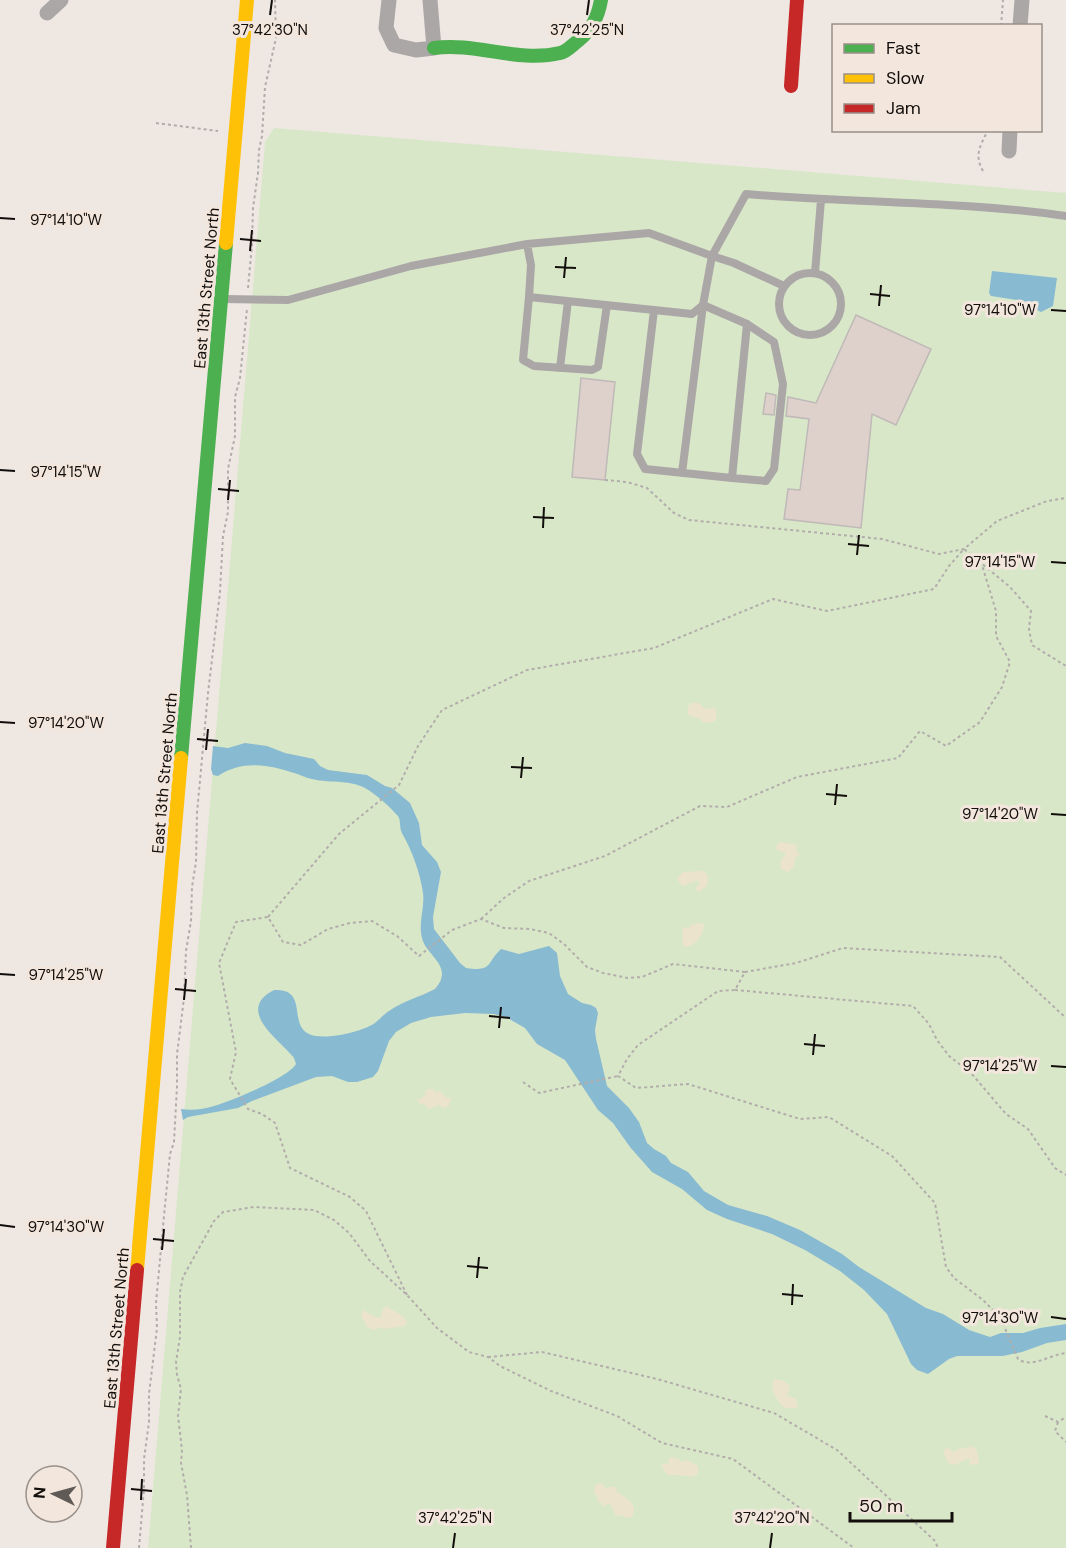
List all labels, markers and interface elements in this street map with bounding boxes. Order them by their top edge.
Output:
text: 37°42'30"N [232,20,308,40]
text: 37°42'25"N [550,20,624,40]
legend [832,24,1042,132]
text: Fast [886,36,921,60]
text: Slow [886,66,925,90]
text: Jam [886,96,921,120]
street label: East 13th Street North [189,207,224,369]
text: 97°14'10"W [30,210,103,230]
text: 97°14'10"W [964,300,1037,320]
text: 97°14'15"W [31,462,102,482]
text: 97°14'15"W [965,552,1036,572]
street label: East 13th Street North [147,692,182,854]
text: 97°14'20"W [28,713,104,733]
text: 97°14'20"W [962,804,1038,824]
text: 97°14'25"W [29,965,104,985]
text: 97°14'25"W [963,1056,1038,1076]
text: 97°14'30"W [28,1217,105,1237]
street label: East 13th Street North [99,1247,134,1409]
text: 97°14'30"W [962,1308,1039,1328]
north arrow [24,1464,84,1524]
scale bar [850,1485,952,1523]
text: N [29,1486,51,1499]
text: 50 m [859,1494,903,1518]
text: 37°42'25"N [418,1508,492,1528]
text: 37°42'20"N [734,1508,810,1528]

